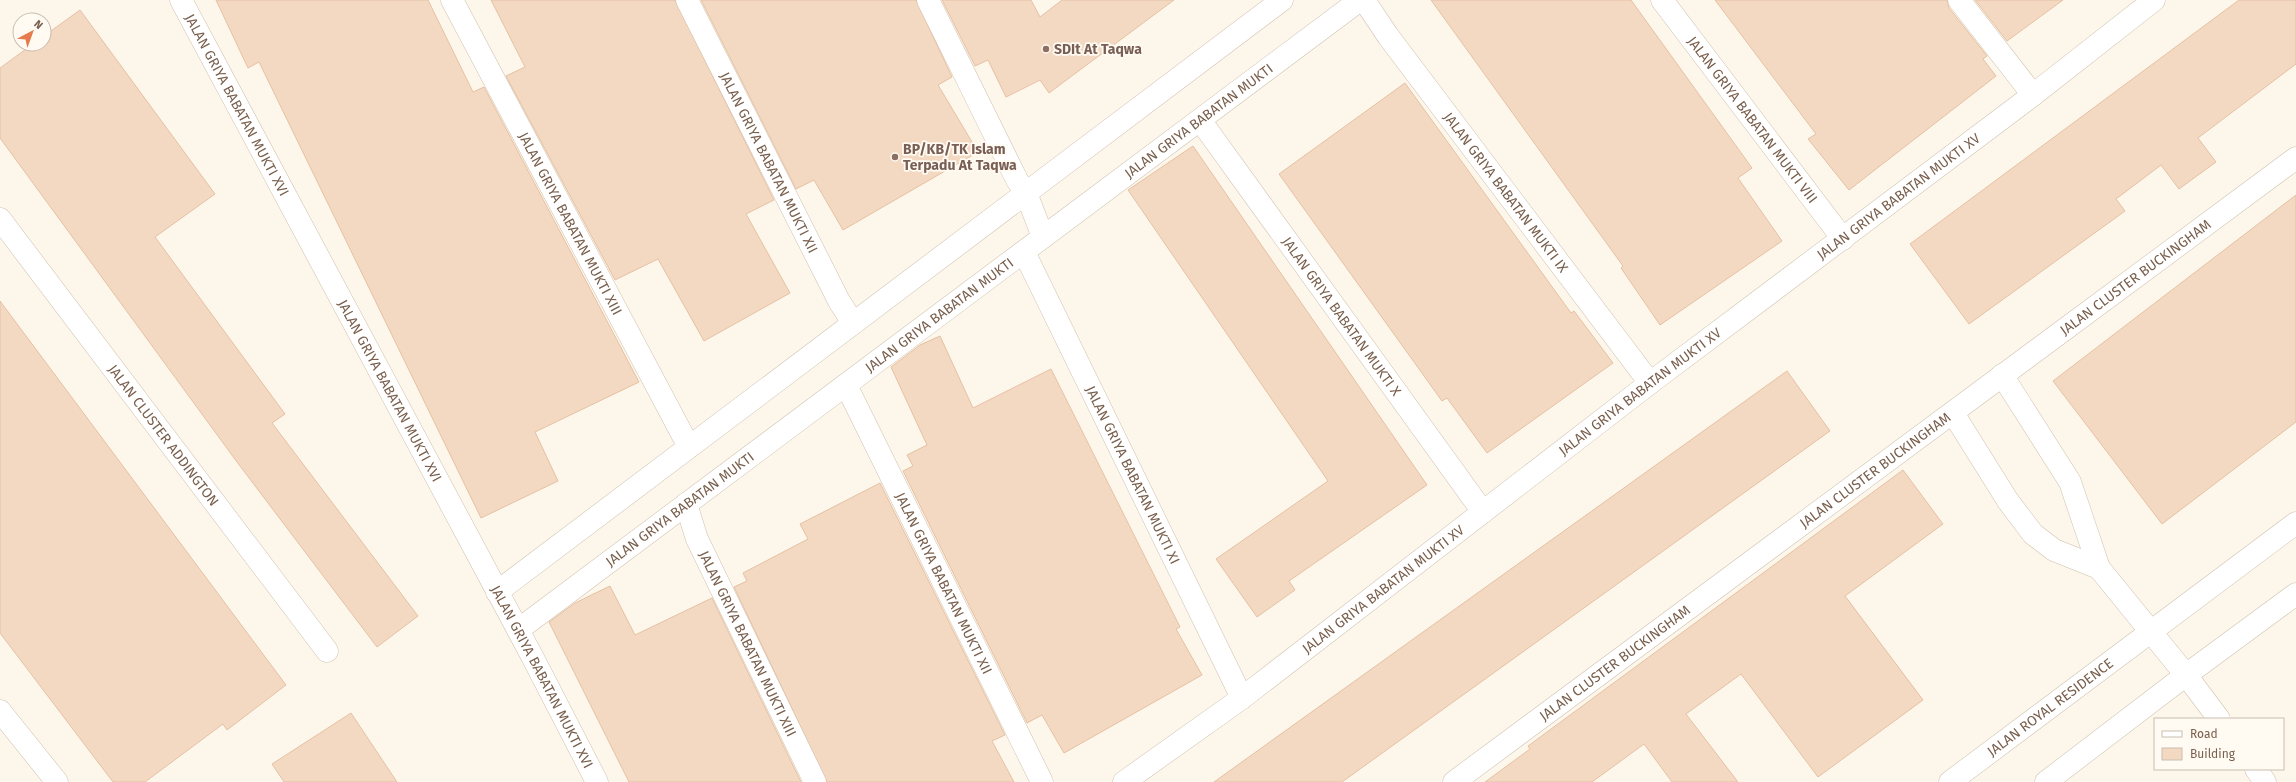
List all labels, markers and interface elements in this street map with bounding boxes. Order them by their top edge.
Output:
street label: JALAN GRIYA BABATAN MUKTI XVI [181,11,292,199]
north arrow [12,12,52,52]
text: N [31,18,45,32]
street label: JALAN GRIYA BABATAN MUKTI VIII [1684,33,1821,207]
place label: SDIt At Taqwa [1054,41,1142,58]
marker: SDIt At Taqwa [1041,44,1051,54]
street label: JALAN GRIYA BABATAN MUKTI [1121,60,1276,182]
street label: JALAN GRIYA BABATAN MUKTI XII [716,69,821,256]
street label: JALAN GRIYA BABATAN MUKTI IX [1440,109,1572,276]
street label: JALAN GRIYA BABATAN MUKTI XIII [515,129,625,318]
street label: JALAN GRIYA BABATAN MUKTI XV [1814,130,1984,264]
place label: BP/KB/TK Islam Terpadu At Taqwa [903,141,1017,174]
marker: BP/KB/TK Islam Terpadu At Taqwa [890,152,900,162]
street label: JALAN CLUSTER BUCKINGHAM [2057,216,2214,339]
street label: JALAN GRIYA BABATAN MUKTI X [1278,234,1405,400]
street label: JALAN GRIYA BABATAN MUKTI [862,254,1017,376]
street label: JALAN GRIYA BABATAN MUKTI XVI [334,297,445,485]
street label: JALAN GRIYA BABATAN MUKTI XV [1555,324,1725,459]
street label: JALAN CLUSTER ADDINGTON [104,361,222,509]
street label: JALAN GRIYA BABATAN MUKTI XI [1082,383,1183,567]
street label: JALAN CLUSTER BUCKINGHAM [1797,409,1954,532]
street label: JALAN GRIYA BABATAN MUKTI [603,448,758,570]
street label: JALAN GRIYA BABATAN MUKTI XII [891,490,995,677]
street label: JALAN GRIYA BABATAN MUKTI XV [1299,522,1468,657]
street label: JALAN GRIYA BABATAN MUKTI XIII [695,548,800,740]
street label: JALAN GRIYA BABATAN MUKTI XVI [487,583,596,771]
street label: JALAN CLUSTER BUCKINGHAM [1536,602,1694,725]
street label: JALAN ROYAL RESIDENCE [1984,655,2117,760]
legend [2154,718,2284,770]
text: Road [2190,727,2218,741]
text: Building [2190,747,2236,761]

